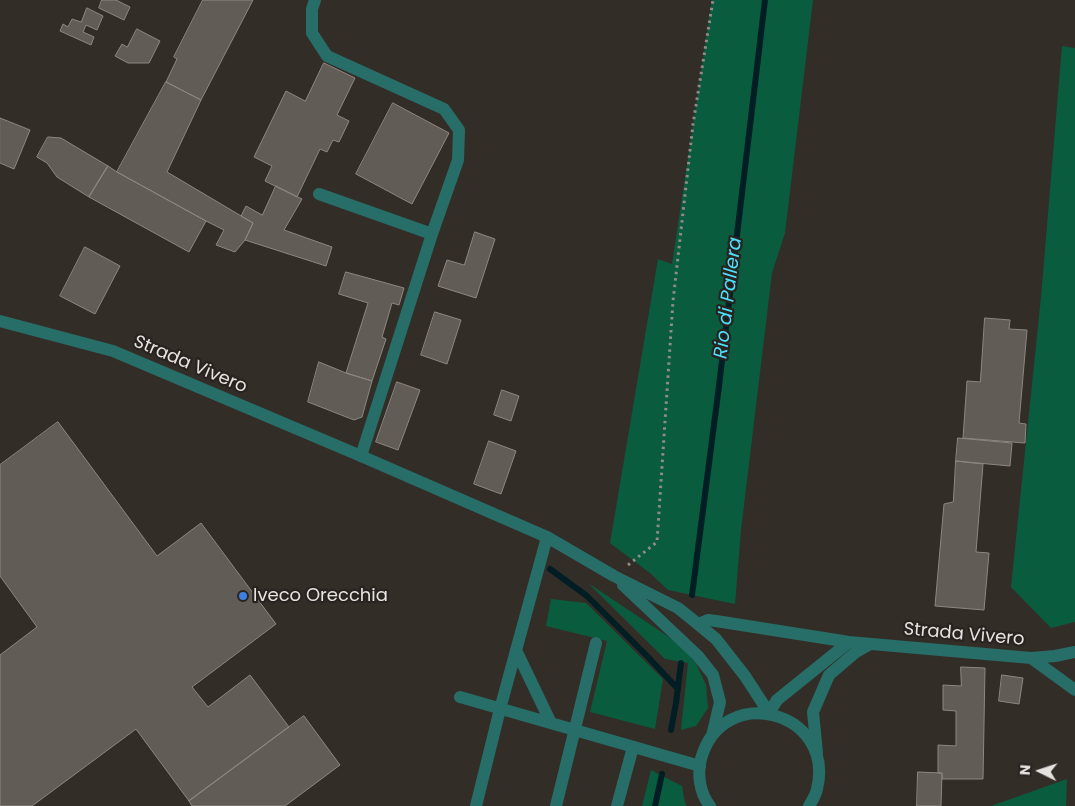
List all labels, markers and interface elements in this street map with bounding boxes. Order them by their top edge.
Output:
water label: Rio di Pallera [710,236,748,360]
street label: Strada Vivero [130,331,250,399]
place label: Iveco Orecchia [253,585,388,607]
marker: Iveco Orecchia [237,590,249,602]
street label: Strada Vivero [903,619,1025,651]
north arrow [1015,746,1065,796]
text: N [1015,764,1035,776]

